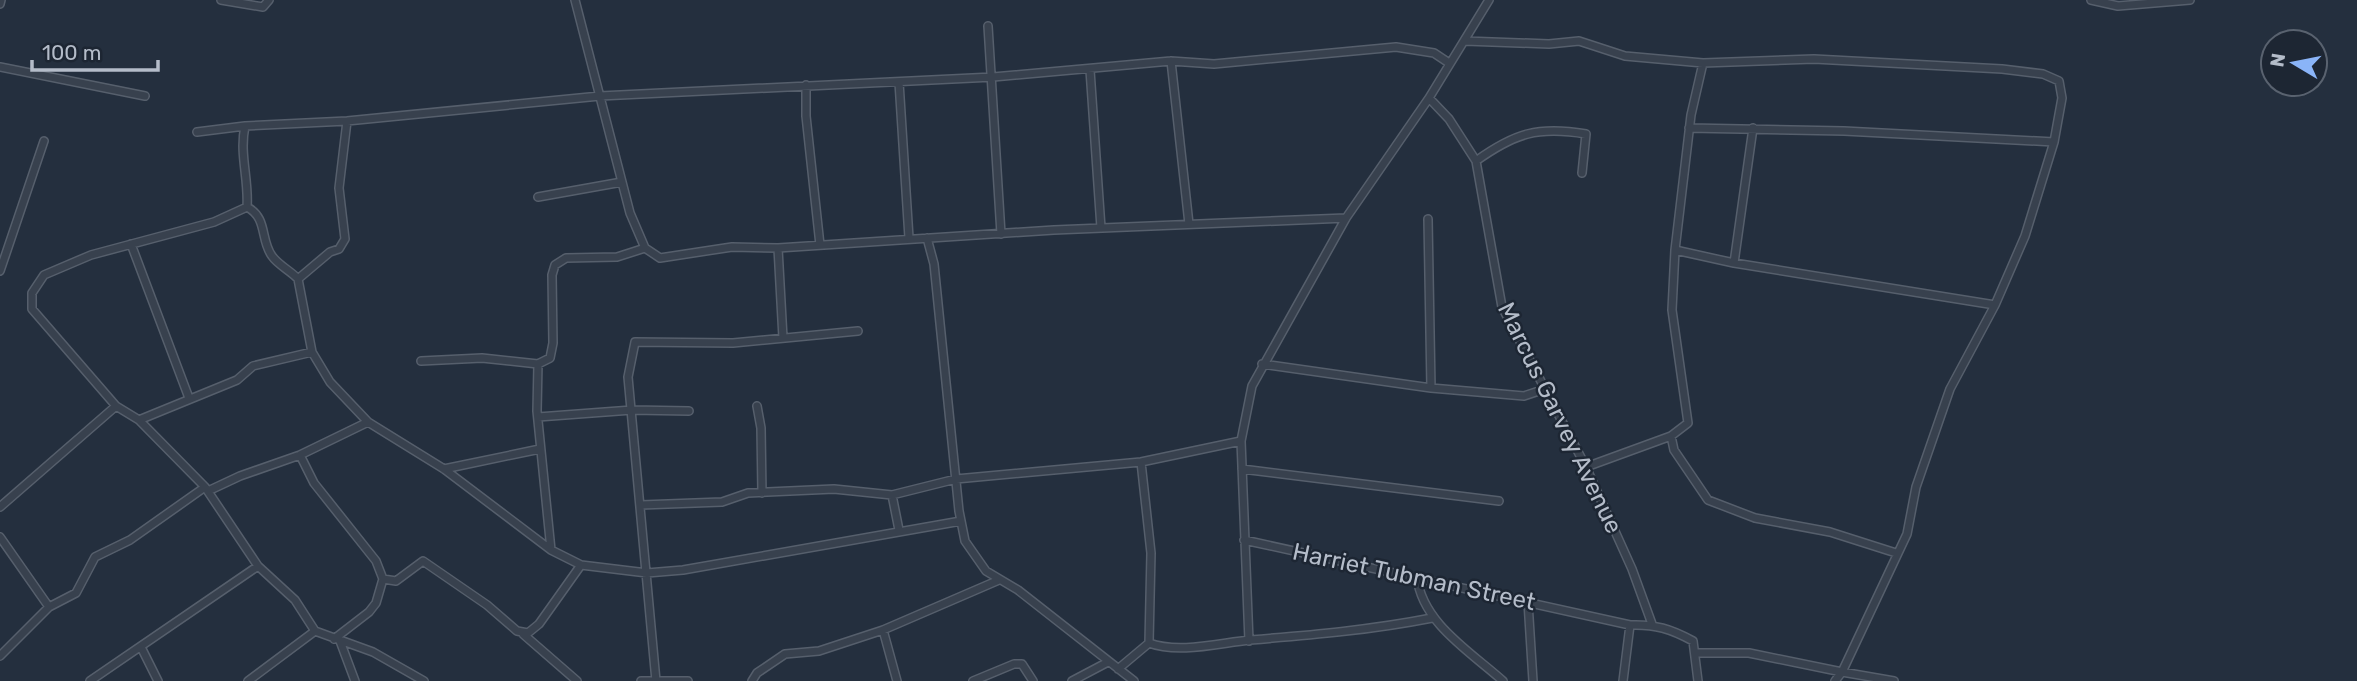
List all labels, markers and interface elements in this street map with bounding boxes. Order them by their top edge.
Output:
scale bar [32,28,158,72]
north arrow [2259,28,2329,98]
text: 100 m [42,40,101,65]
text: N [2265,51,2290,69]
street label: Marcus Garvey Avenue [1492,298,1628,538]
street label: Harriet Tubman Street [1290,538,1538,616]

